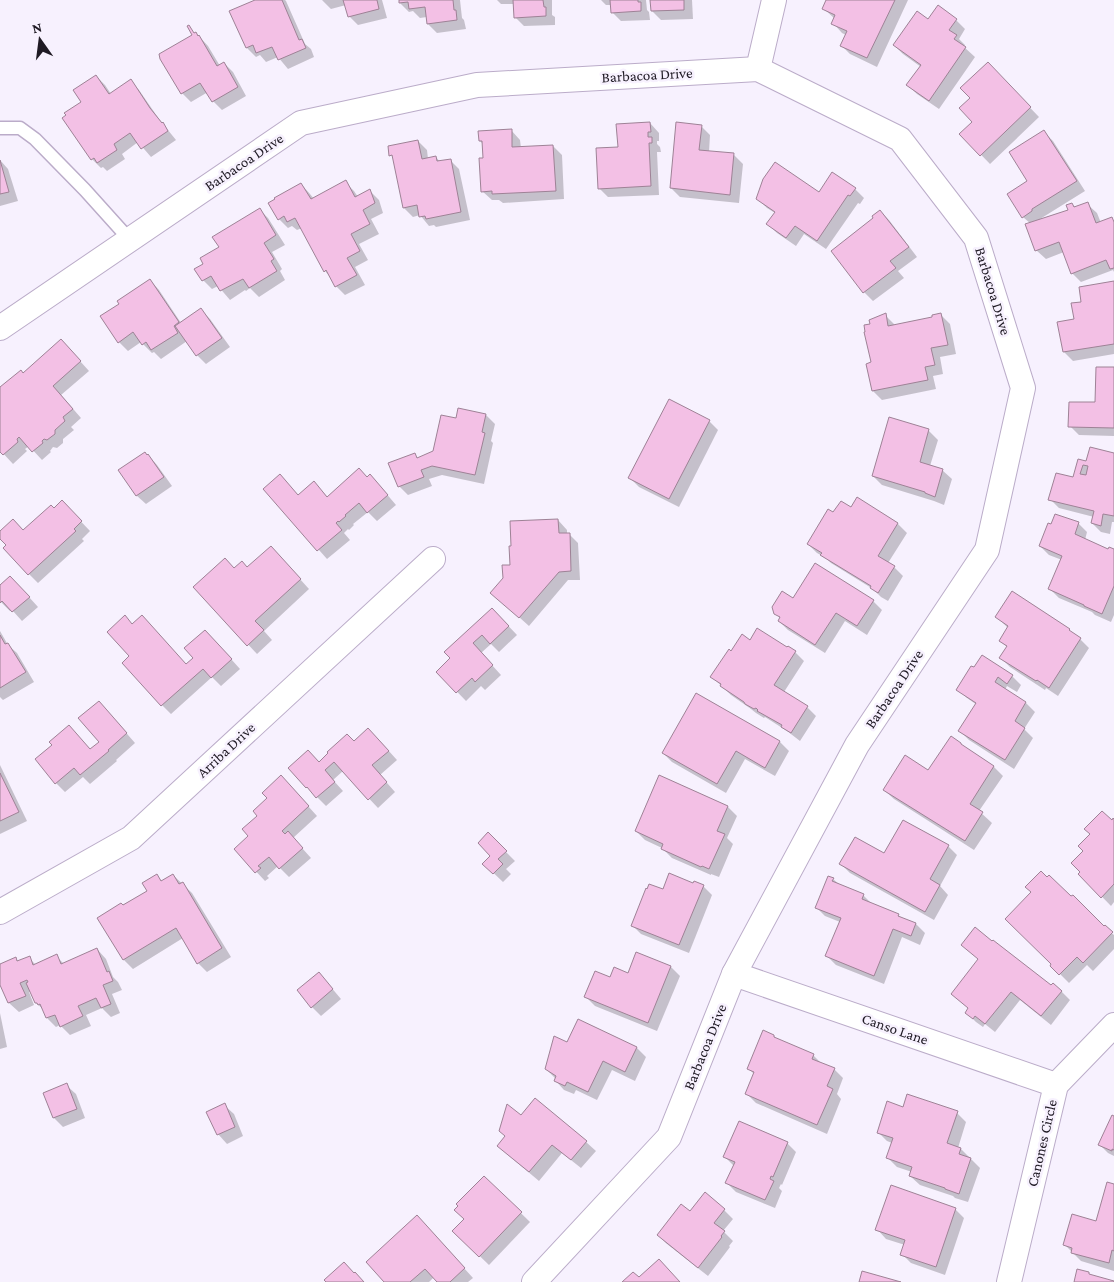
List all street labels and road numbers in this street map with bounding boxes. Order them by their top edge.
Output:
street label: Barbacoa Drive [601,65,693,85]
street label: Barbacoa Drive [202,130,287,194]
street label: Barbacoa Drive [972,245,1014,337]
street label: Barbacoa Drive [862,646,926,731]
street label: Arriba Drive [194,719,259,781]
street label: Barbacoa Drive [681,1001,730,1092]
street label: Canso Lane [860,1010,931,1048]
street label: Canones Circle [1024,1097,1060,1188]

